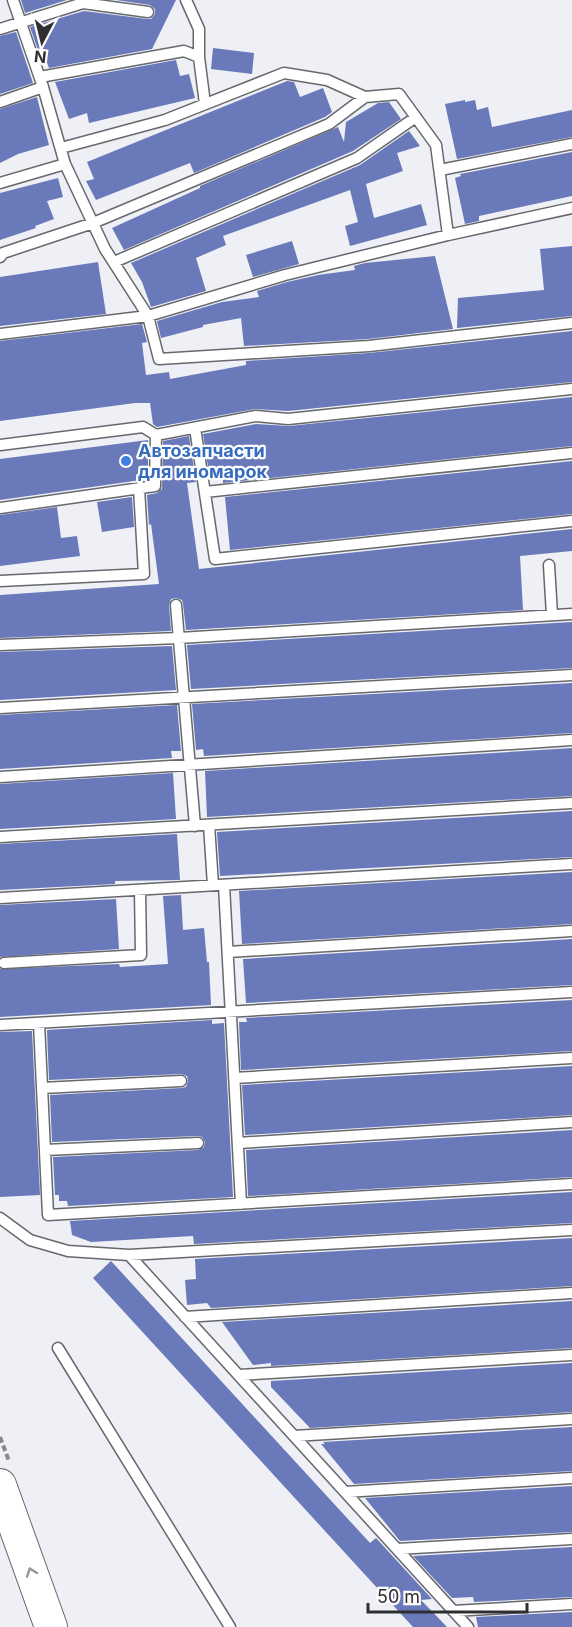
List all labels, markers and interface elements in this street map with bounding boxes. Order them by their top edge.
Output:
north arrow [12,12,72,72]
text: N [33,46,47,68]
place label: Автозапчасти для иномарок [138,440,267,482]
marker: Автозапчасти для иномарок [119,454,133,468]
one-way arrow [26,1567,39,1578]
scale bar [368,1576,527,1614]
text: 50 m [377,1586,420,1607]

